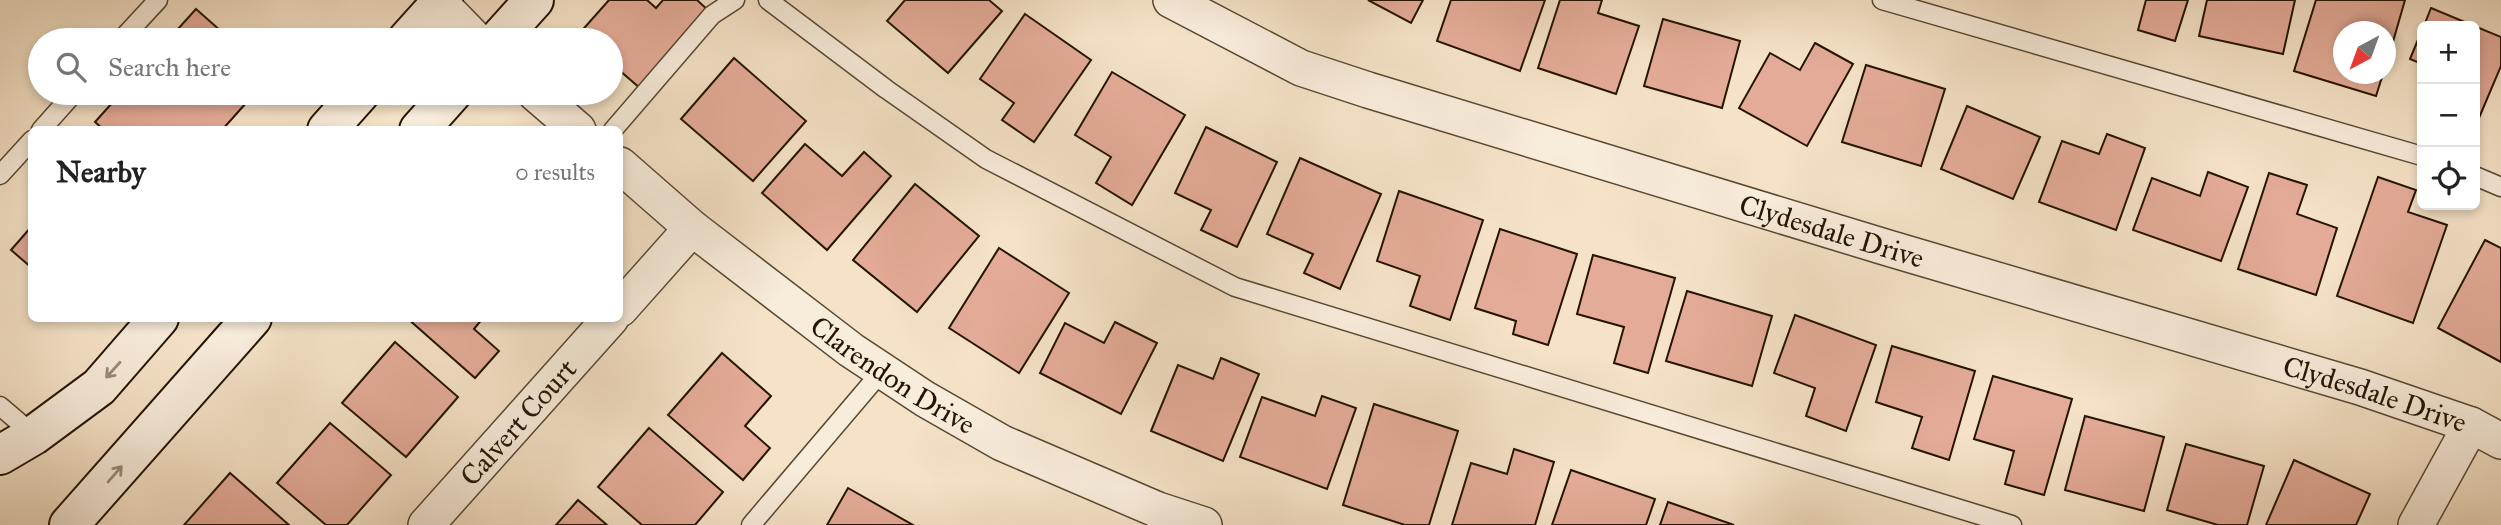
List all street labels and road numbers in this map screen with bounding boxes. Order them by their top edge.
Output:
street label: Clydesdale Drive [1735,187,1928,276]
street label: Clarendon Drive [803,308,981,442]
street label: Clydesdale Drive [2279,348,2471,440]
street label: Calvert Court [453,352,584,493]

